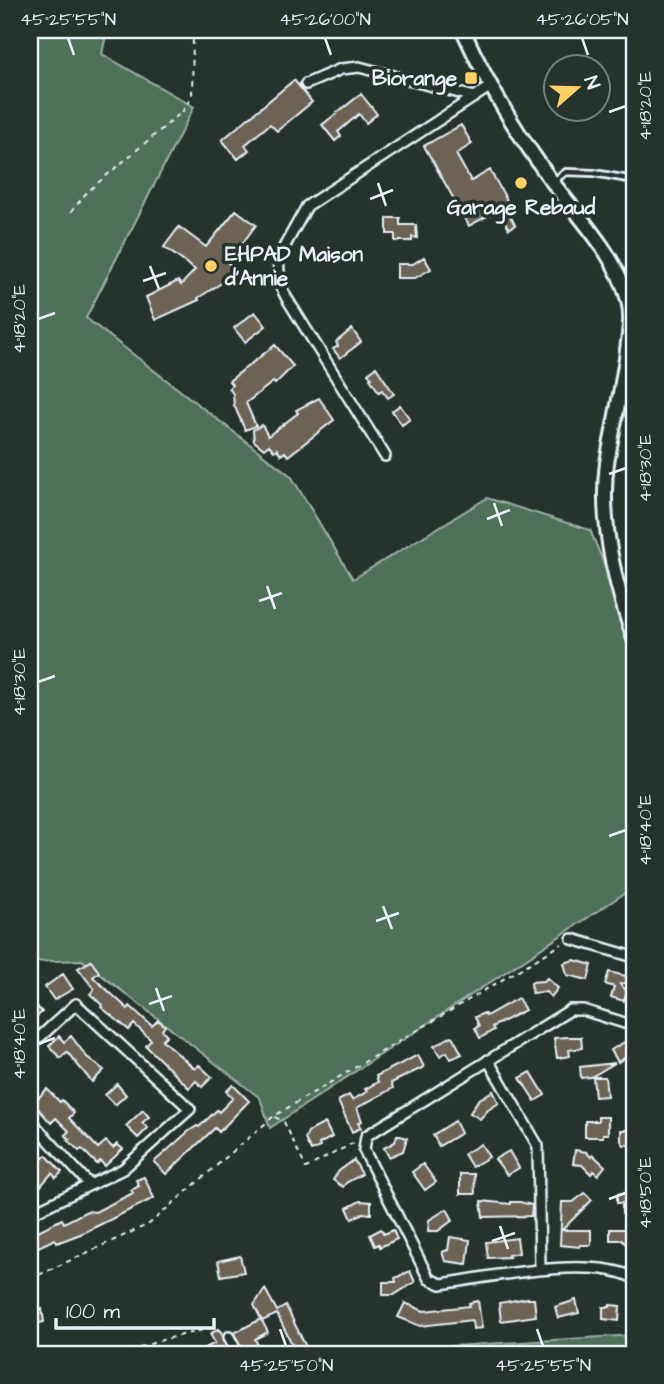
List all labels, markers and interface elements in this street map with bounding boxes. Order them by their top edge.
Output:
text: 45°25'55"N [20,7,116,32]
text: 45°26'00"N [279,7,371,32]
text: 45°26'05"N [535,7,629,32]
north arrow [542,52,612,122]
place label: Biorange [372,64,458,95]
marker: Biorange [463,70,479,86]
text: 4°18'20"E [633,71,658,141]
text: N [577,72,606,93]
marker: Garage Rebaud [513,175,529,191]
place label: Garage Rebaud [447,193,595,224]
place label: EHPAD Maison d'Annie [224,240,364,293]
marker: EHPAD Maison d'Annie [203,258,219,274]
text: 4°18'20"E [7,284,32,354]
text: 4°18'30"E [633,433,658,502]
text: 4°18'30"E [7,647,32,716]
text: 4°18'40"E [633,794,658,866]
text: 4°18'40"E [7,1008,32,1080]
text: 4°18'50"E [633,1157,658,1229]
scale bar [56,1286,214,1330]
text: 100 m [66,1297,121,1326]
text: 45°25'50"N [239,1353,333,1378]
text: 45°25'55"N [495,1353,591,1378]

